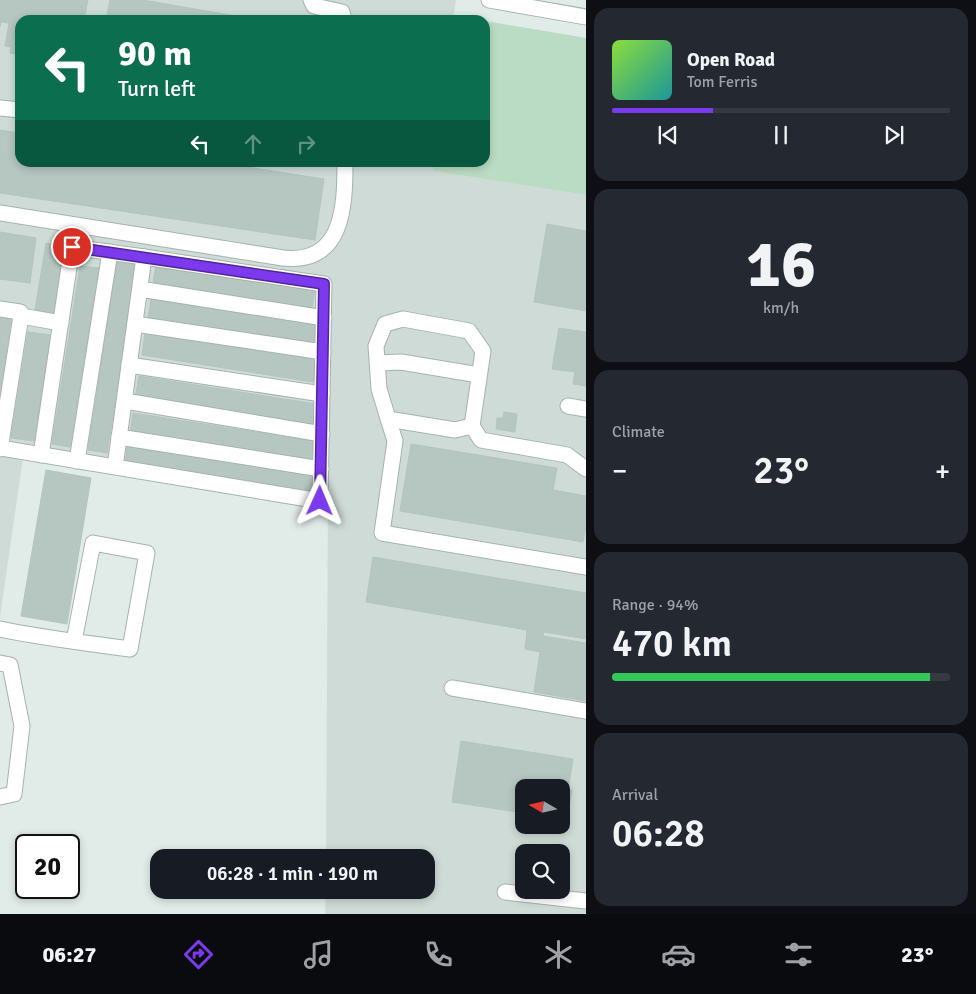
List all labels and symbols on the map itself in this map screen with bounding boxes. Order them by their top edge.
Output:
pin [51,226,93,268]
position arrow [293,474,345,526]
north arrow [515,779,570,834]
speed limit sign: 20 [15,834,80,899]

